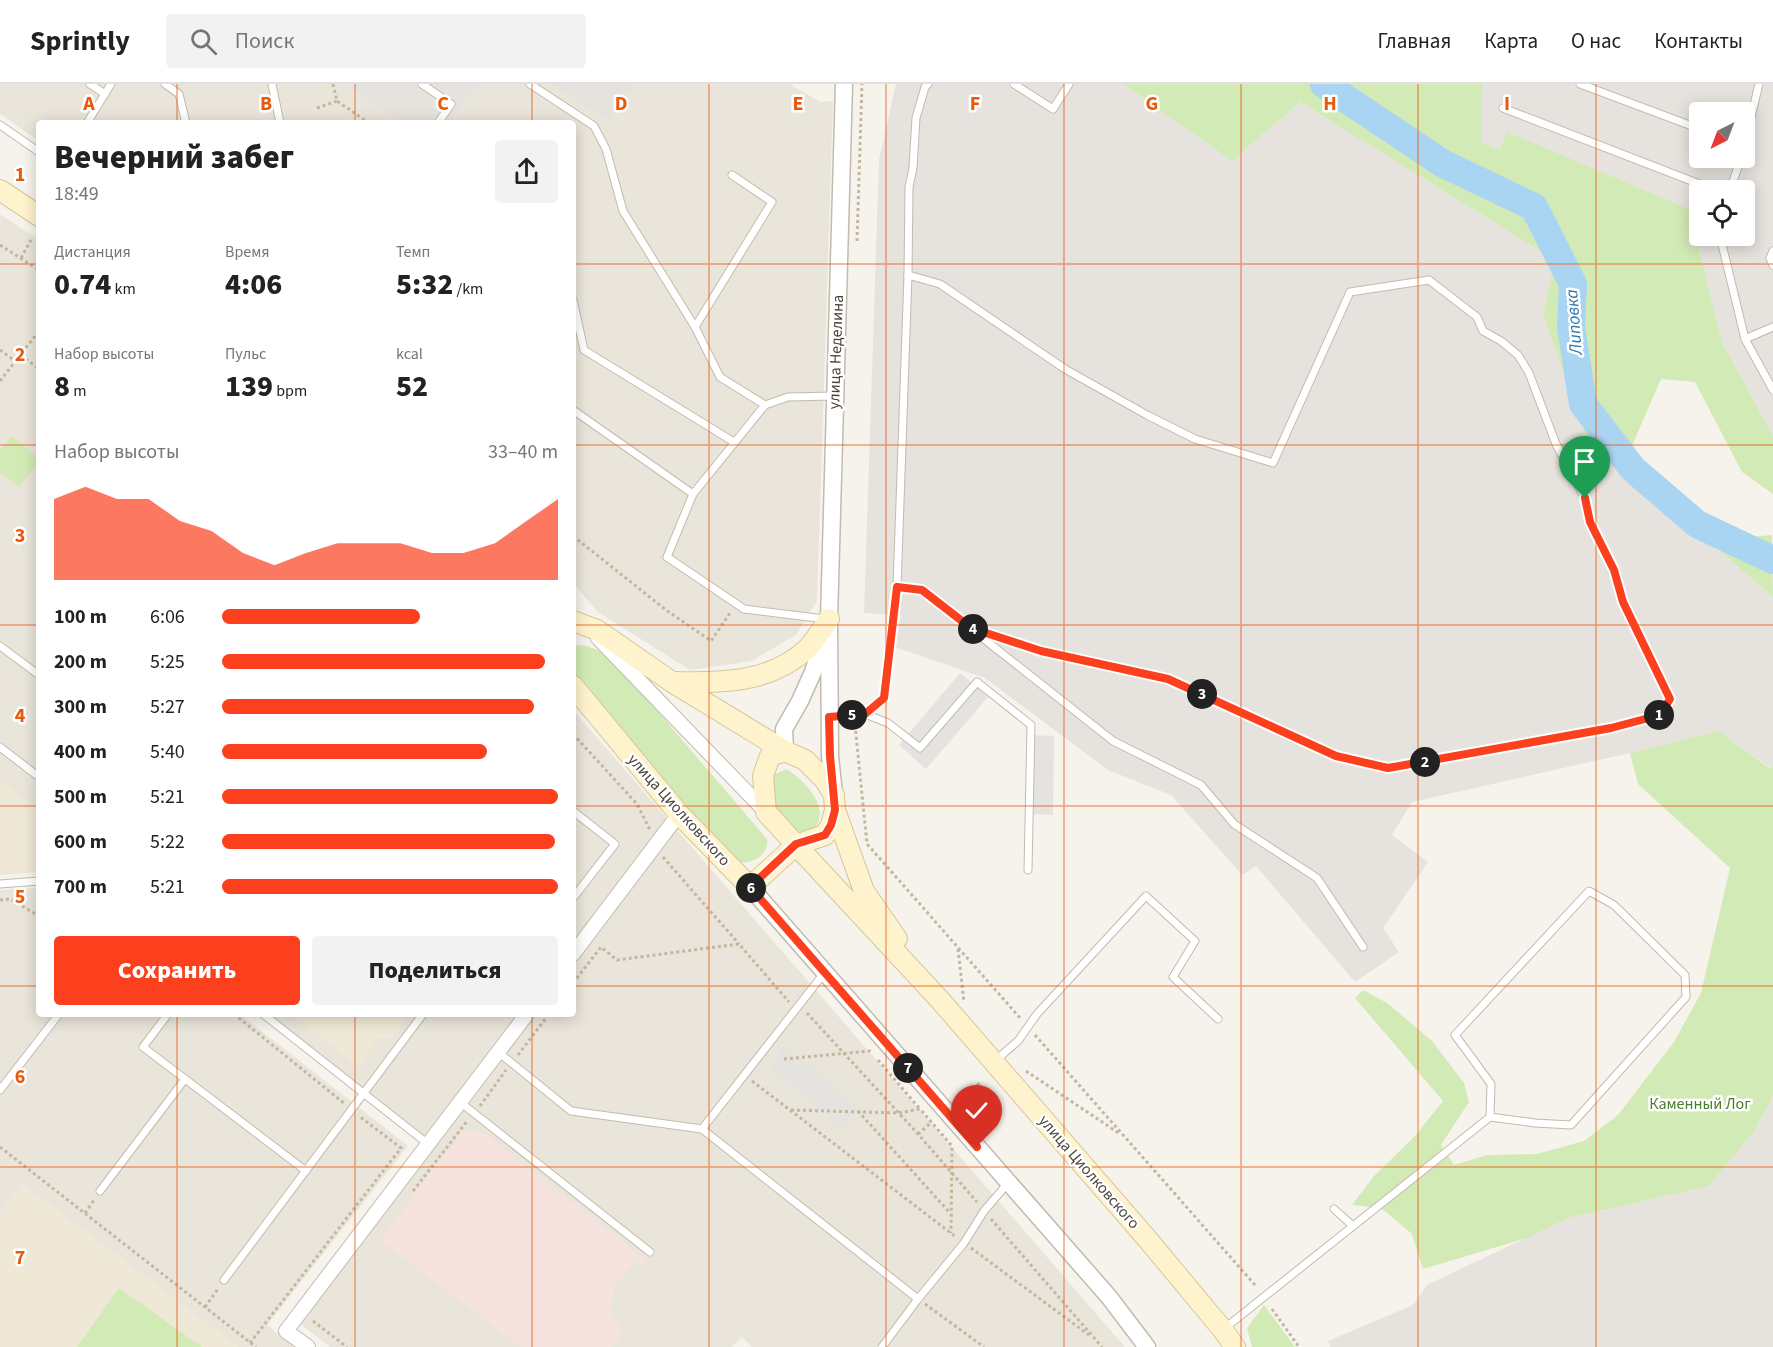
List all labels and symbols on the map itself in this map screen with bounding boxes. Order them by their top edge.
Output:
text: A [82,90,95,118]
text: B [260,90,272,118]
text: C [437,90,449,118]
text: D [615,90,627,118]
text: E [793,90,803,118]
text: F [970,90,980,118]
text: G [1146,90,1158,118]
text: H [1323,90,1337,118]
text: I [1504,90,1510,118]
north arrow [1689,102,1755,168]
text: 1 [15,161,25,189]
water label: Липовка [1559,288,1589,357]
street label: улица Неделина [823,294,849,410]
text: 2 [15,341,25,369]
pin [1559,436,1610,498]
text: 3 [15,522,25,550]
pin: 4 [958,614,988,644]
pin: 3 [1187,679,1217,709]
pin: 5 [837,700,867,730]
pin: 1 [1644,700,1674,730]
text: 4 [15,702,26,730]
pin: 2 [1410,747,1440,777]
street label: улица Циолковского [623,749,735,871]
pin: 6 [736,873,766,903]
text: 5 [15,883,25,911]
pin: 7 [893,1053,923,1083]
text: 6 [15,1063,25,1091]
pin [951,1085,1002,1147]
park label: Каменный Лог [1649,1093,1751,1115]
street label: улица Циолковского [1033,1110,1145,1234]
text: 7 [15,1244,25,1272]

